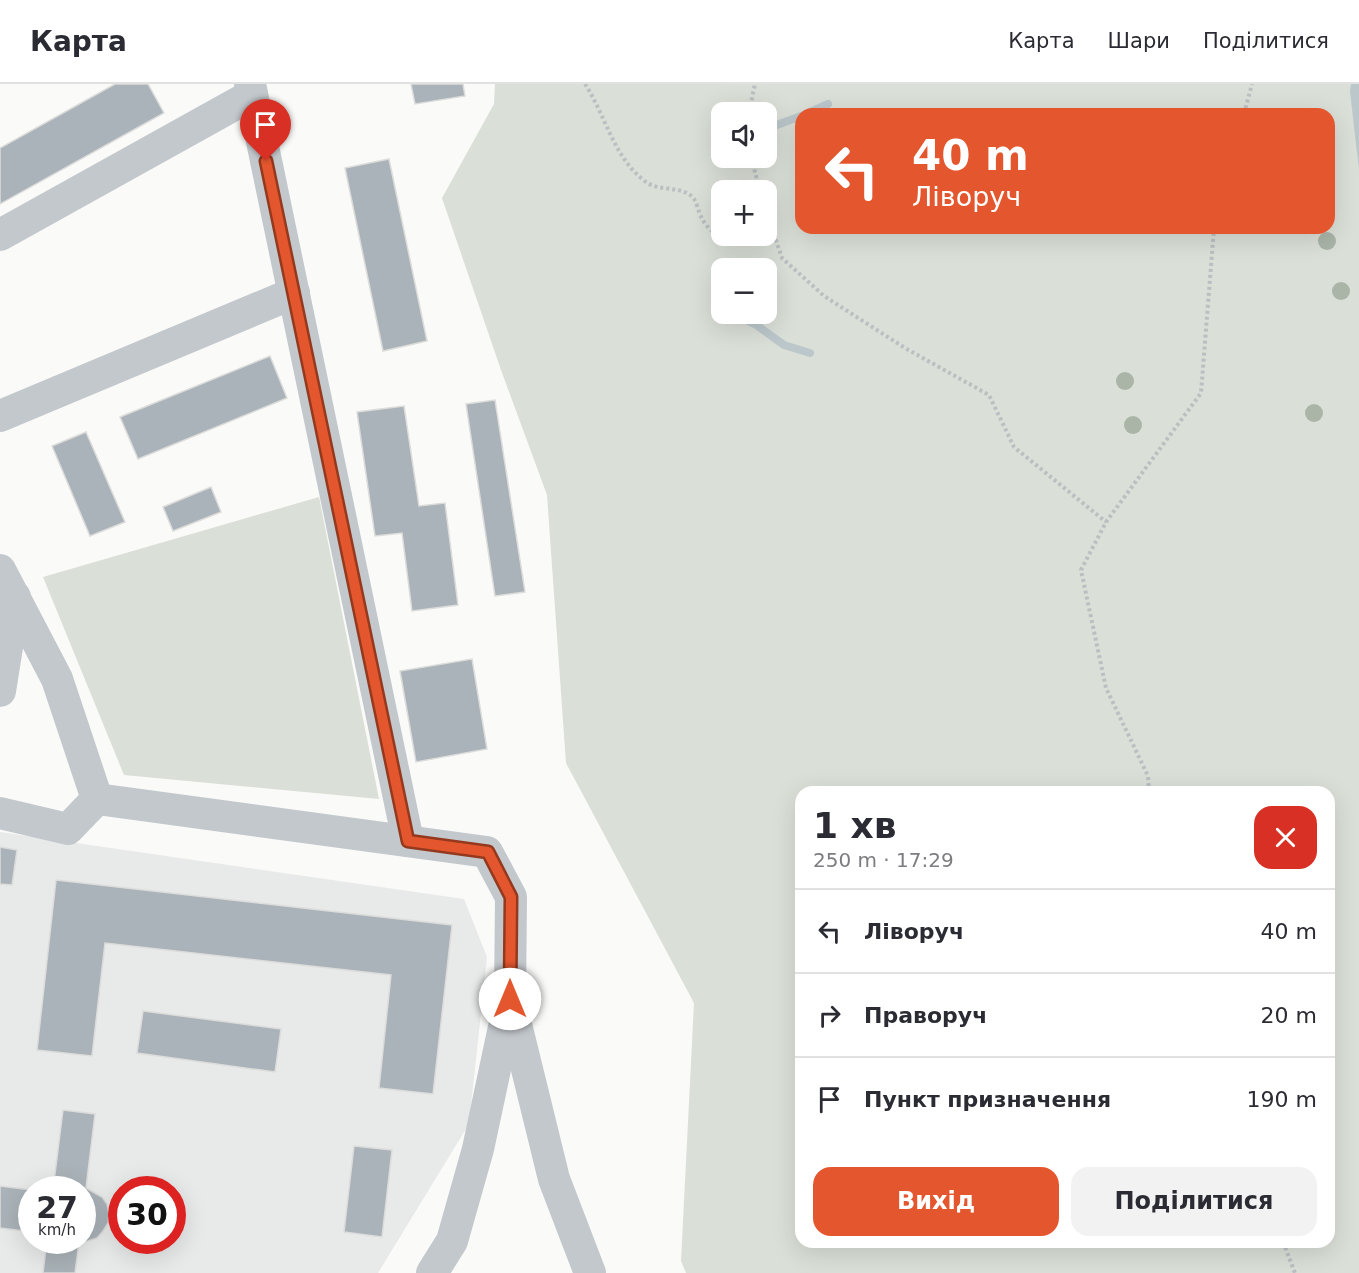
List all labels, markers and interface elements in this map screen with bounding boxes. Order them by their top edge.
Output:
text: Карта [30,25,127,58]
text: Карта [1008,29,1075,53]
text: Шари [1108,29,1170,53]
text: Поділитися [1203,29,1329,53]
pin [240,99,291,161]
map controls [711,102,777,324]
button: sound [711,102,777,168]
icon: arrive [249,108,282,141]
text: 40 m [912,131,1029,180]
icon: left [813,132,891,210]
button: + [711,180,777,246]
text: Ліворуч [912,181,1021,212]
button: − [711,258,777,324]
text: 1 хв [813,805,897,846]
button: close [1254,806,1317,869]
text: 250 m · 17:29 [813,848,954,872]
icon: left [813,915,846,948]
text: Ліворуч [864,919,964,944]
text: 40 m [1261,919,1317,944]
position arrow [478,967,542,1031]
icon: right [813,999,846,1032]
text: Праворуч [864,1003,987,1028]
text: 20 m [1261,1003,1317,1028]
icon: arrive [813,1083,846,1116]
text: Пункт призначення [864,1087,1111,1112]
text: 190 m [1247,1087,1317,1112]
button: Вихід [813,1167,1059,1236]
button: Поділитися [1071,1167,1317,1236]
speed limit sign: 30 [108,1176,186,1254]
text: 27 [36,1190,78,1225]
text: km/h [38,1221,76,1239]

